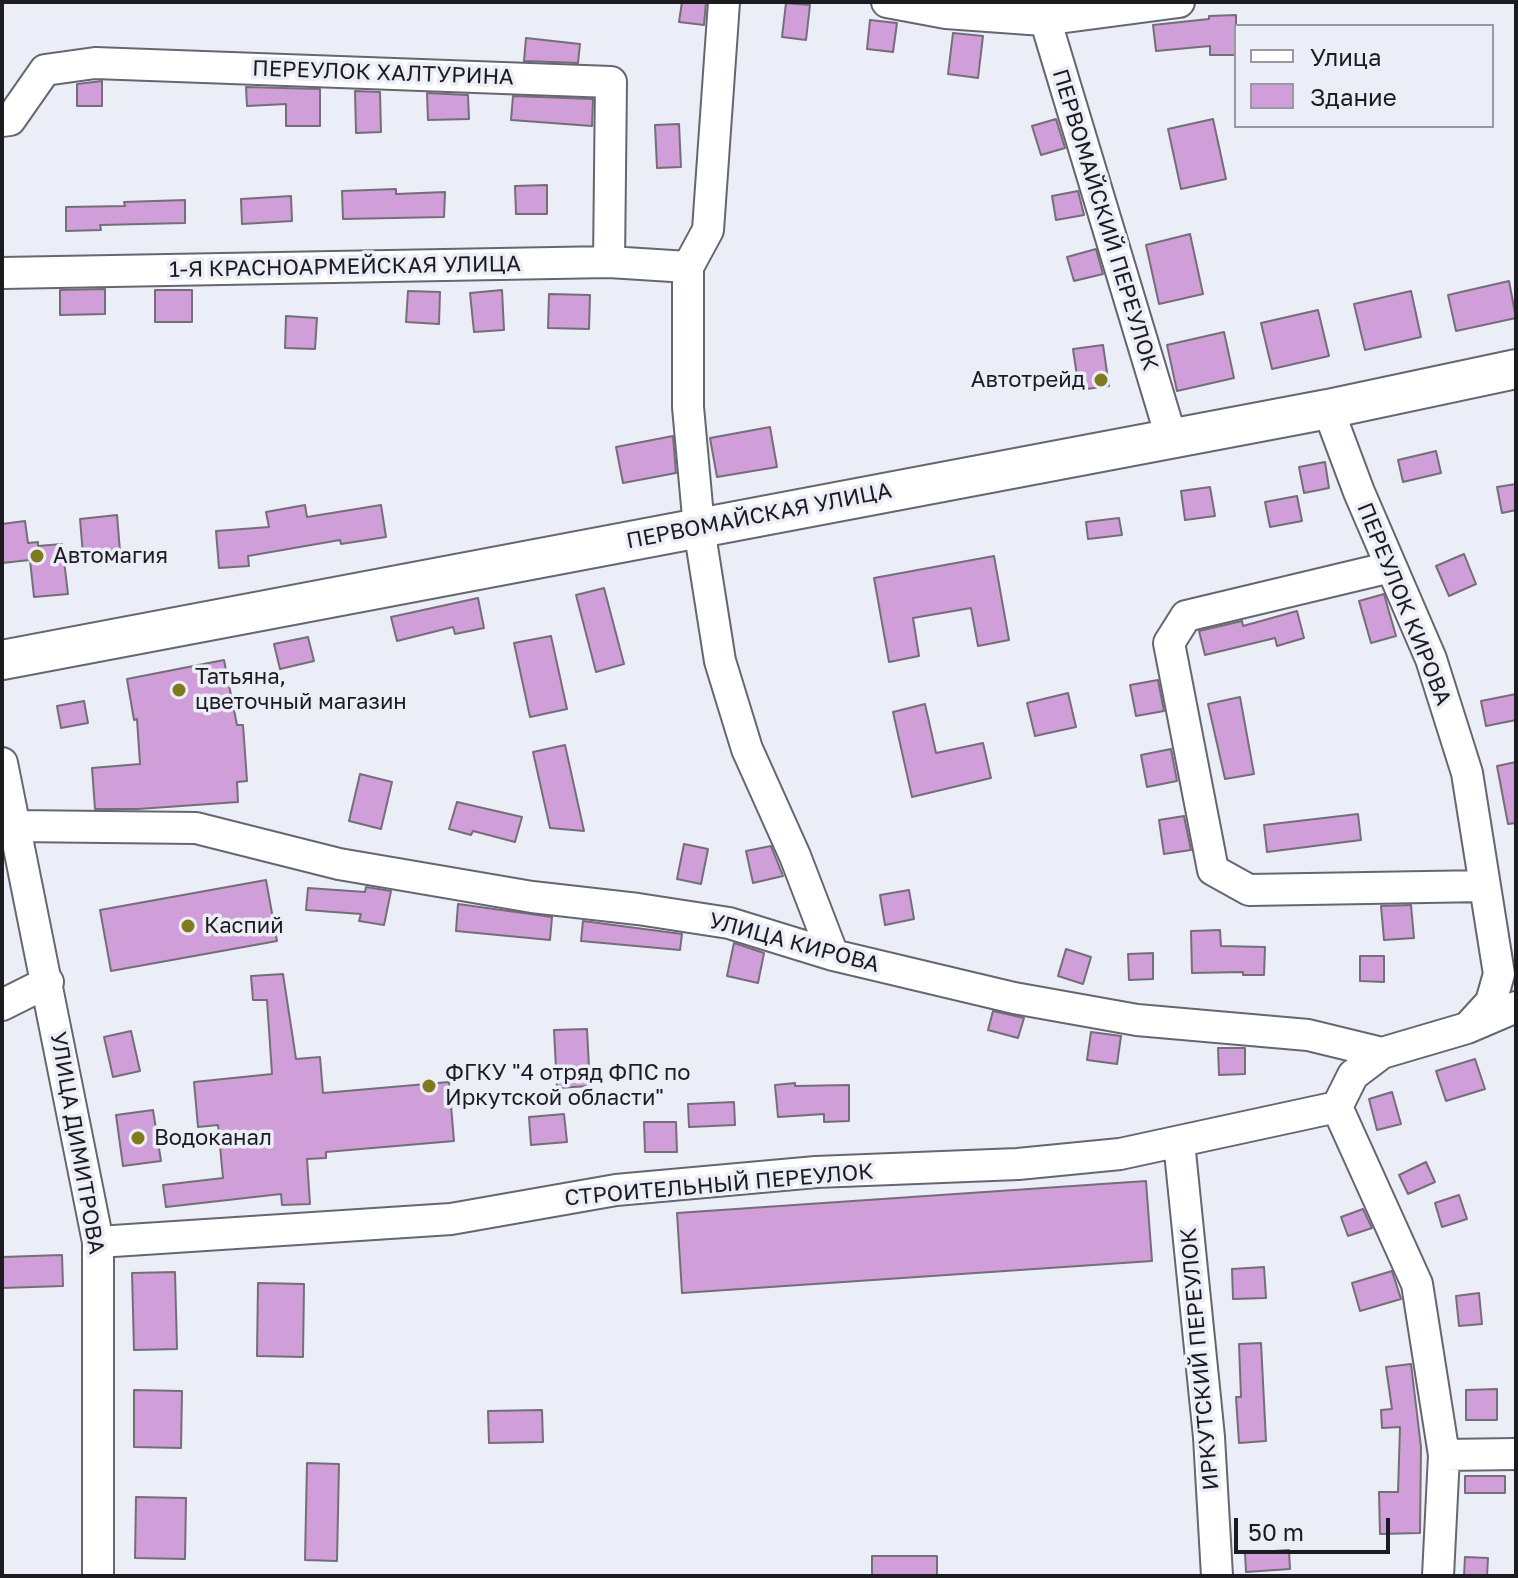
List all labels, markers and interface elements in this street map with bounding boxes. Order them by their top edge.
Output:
legend [1234,24,1494,128]
text: Улица [1310,42,1382,71]
street label: ПЕРЕУЛОК ХАЛТУРИНА [252,55,514,91]
street label: ПЕРВОМАЙСКИЙ ПЕРЕУЛОК [1047,66,1163,374]
text: Здание [1310,82,1397,111]
street label: 1-Я КРАСНОАРМЕЙСКАЯ УЛИЦА [169,251,521,283]
place label: Автотрейд [971,367,1085,393]
marker: Автотрейд [1092,371,1110,389]
street label: ПЕРВОМАЙСКАЯ УЛИЦА [624,477,894,555]
street label: ПЕРЕУЛОК КИРОВА [1351,499,1457,709]
place label: Автомагия [53,543,168,569]
marker: Автомагия [28,547,46,565]
place label: Татьяна, цветочный магазин [195,664,407,716]
marker: Татьяна, цветочный магазин [170,681,188,699]
street label: УЛИЦА КИРОВА [706,908,882,978]
place label: Каспий [204,913,284,939]
marker: Каспий [179,917,197,935]
street label: УЛИЦА ДИМИТРОВА [44,1030,110,1256]
place label: ФГКУ "4 отряд ФПС по Иркутской области" [445,1060,691,1112]
marker: ФГКУ "4 отряд ФПС по Иркутской области" [420,1077,438,1095]
place label: Водоканал [154,1125,272,1151]
marker: Водоканал [129,1129,147,1147]
street label: СТРОИТЕЛЬНЫЙ ПЕРЕУЛОК [563,1158,875,1212]
street label: ИРКУТСКИЙ ПЕРЕУЛОК [1175,1227,1225,1491]
scale bar [1238,1502,1394,1552]
text: 50 m [1248,1517,1304,1546]

